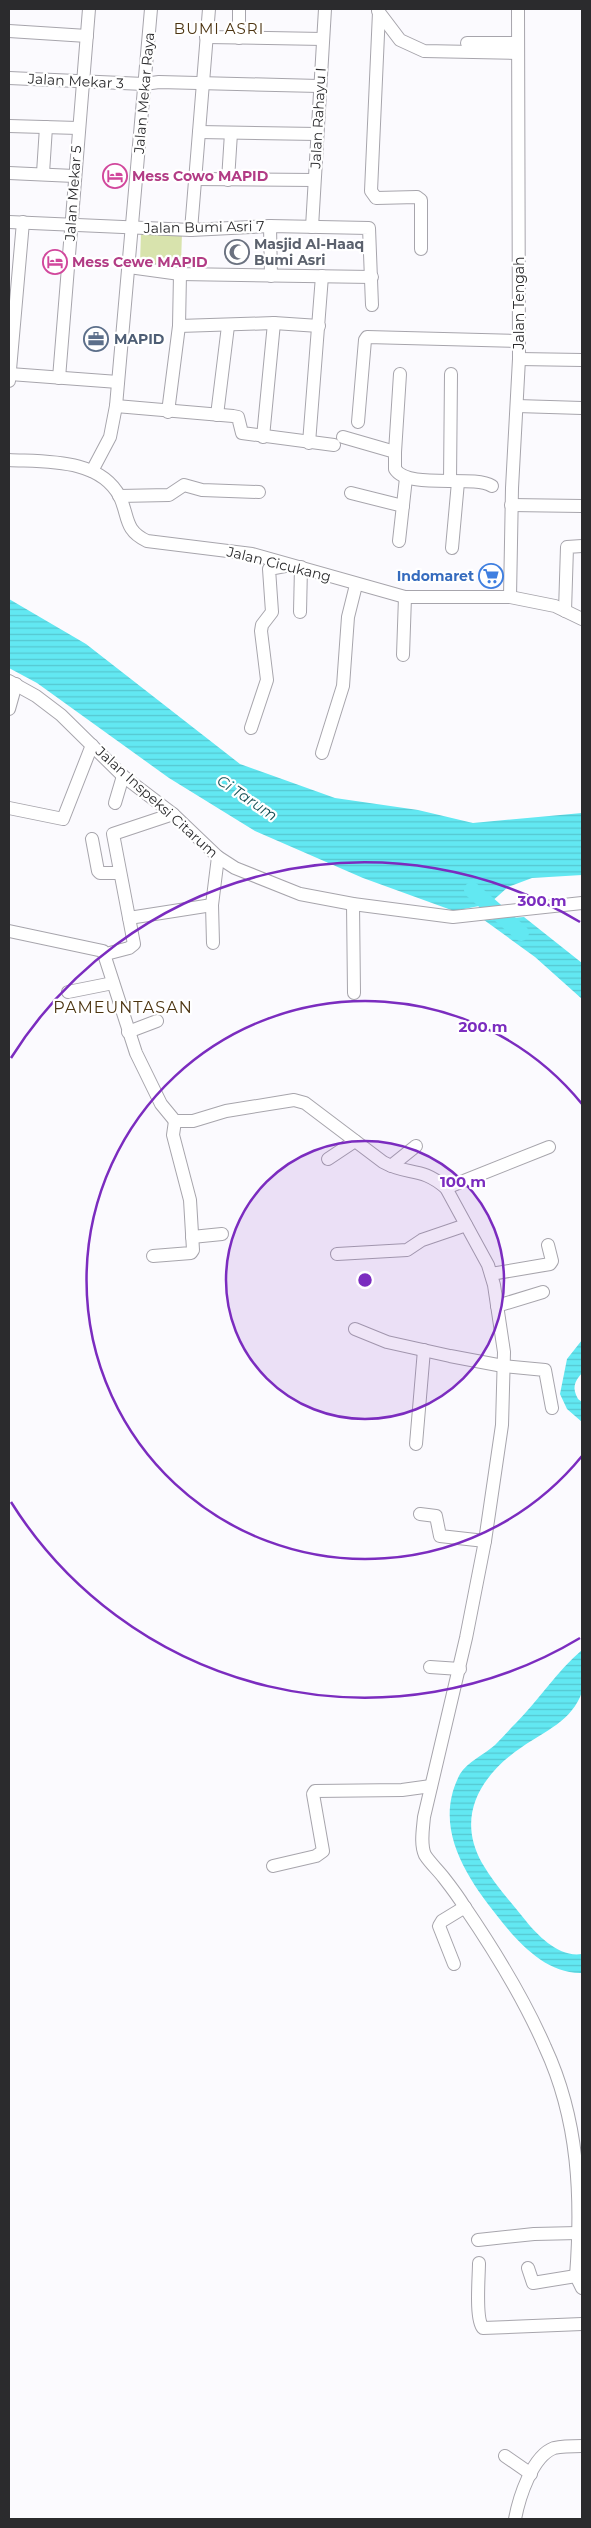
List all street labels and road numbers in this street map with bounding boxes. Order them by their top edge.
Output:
street label: Jalan Mekar Raya [130,32,158,155]
street label: Jalan Rahayu I [306,67,330,170]
street label: Jalan Mekar 3 [27,69,124,93]
street label: Jalan Mekar 5 [61,144,85,242]
street label: Jalan Bumi Asri 7 [143,217,264,237]
street label: Jalan Tengah [510,257,528,350]
street label: Jalan Cicukang [224,542,333,586]
street label: Jalan Inspeksi Citarum [91,742,222,862]

